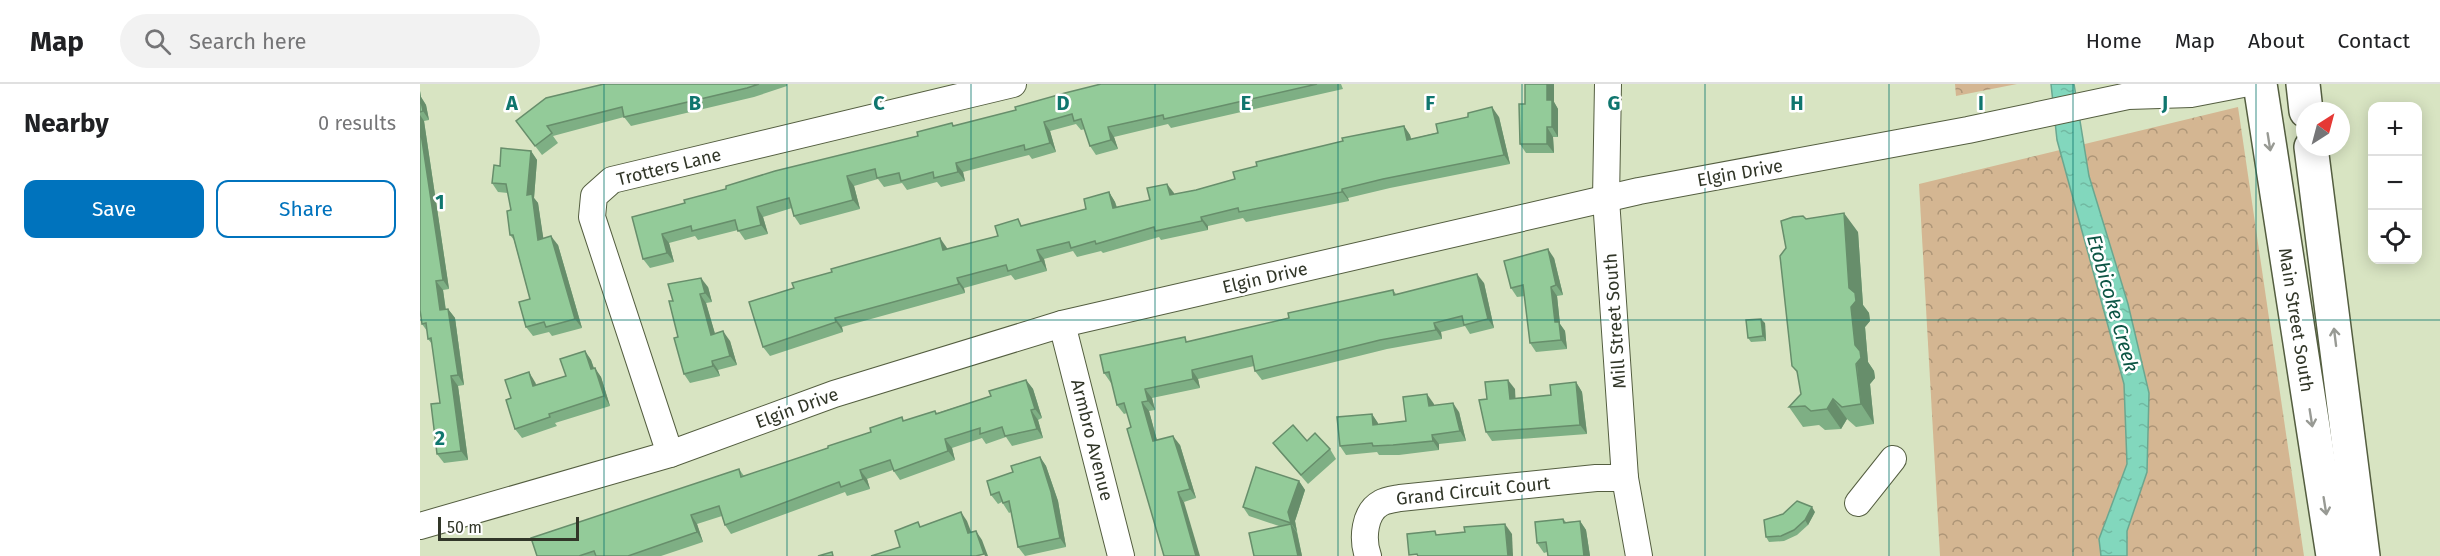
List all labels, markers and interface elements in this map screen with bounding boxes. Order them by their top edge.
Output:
search box [120,14,540,68]
text: Map [30,25,84,58]
icon: search [141,25,174,58]
text: Search here [189,28,307,55]
text: Home [2086,28,2142,54]
text: Map [2175,28,2215,54]
text: About [2248,28,2305,54]
text: Contact [2338,28,2410,54]
text: A [505,91,519,115]
text: B [689,91,701,115]
text: C [873,91,885,115]
text: D [1056,91,1070,115]
text: E [1241,91,1251,115]
text: F [1425,91,1435,115]
text: G [1608,91,1620,115]
text: H [1790,91,1804,115]
text: I [1978,91,1984,115]
text: J [2161,91,2168,115]
north arrow [2296,102,2350,156]
map controls [2368,102,2422,264]
button: + [2368,102,2422,156]
text: Nearby [24,108,109,139]
text: 0 results [318,111,396,135]
one-way arrow [2264,131,2275,151]
street label: Trotters Lane [614,143,724,191]
street label: Elgin Drive [1695,155,1785,191]
button: − [2368,156,2422,210]
button: Save [24,180,204,238]
button: Share [216,180,396,238]
text: 1 [435,190,445,214]
button: locate [2368,210,2422,264]
water label: Etobicoke Creek [2082,231,2144,375]
street label: Main Street South [2274,246,2318,394]
street label: Mill Street South [1599,252,1631,390]
street label: Elgin Drive [1220,258,1310,298]
one-way arrow [2330,327,2341,347]
street label: Armbro Avenue [1066,377,1118,503]
street label: Elgin Drive [752,383,842,433]
one-way arrow [2305,407,2316,427]
text: 2 [435,426,445,450]
street label: Grand Circuit Court [1395,472,1551,510]
one-way arrow [2319,496,2330,515]
scale bar [438,514,579,542]
text: 50 m [447,518,482,537]

